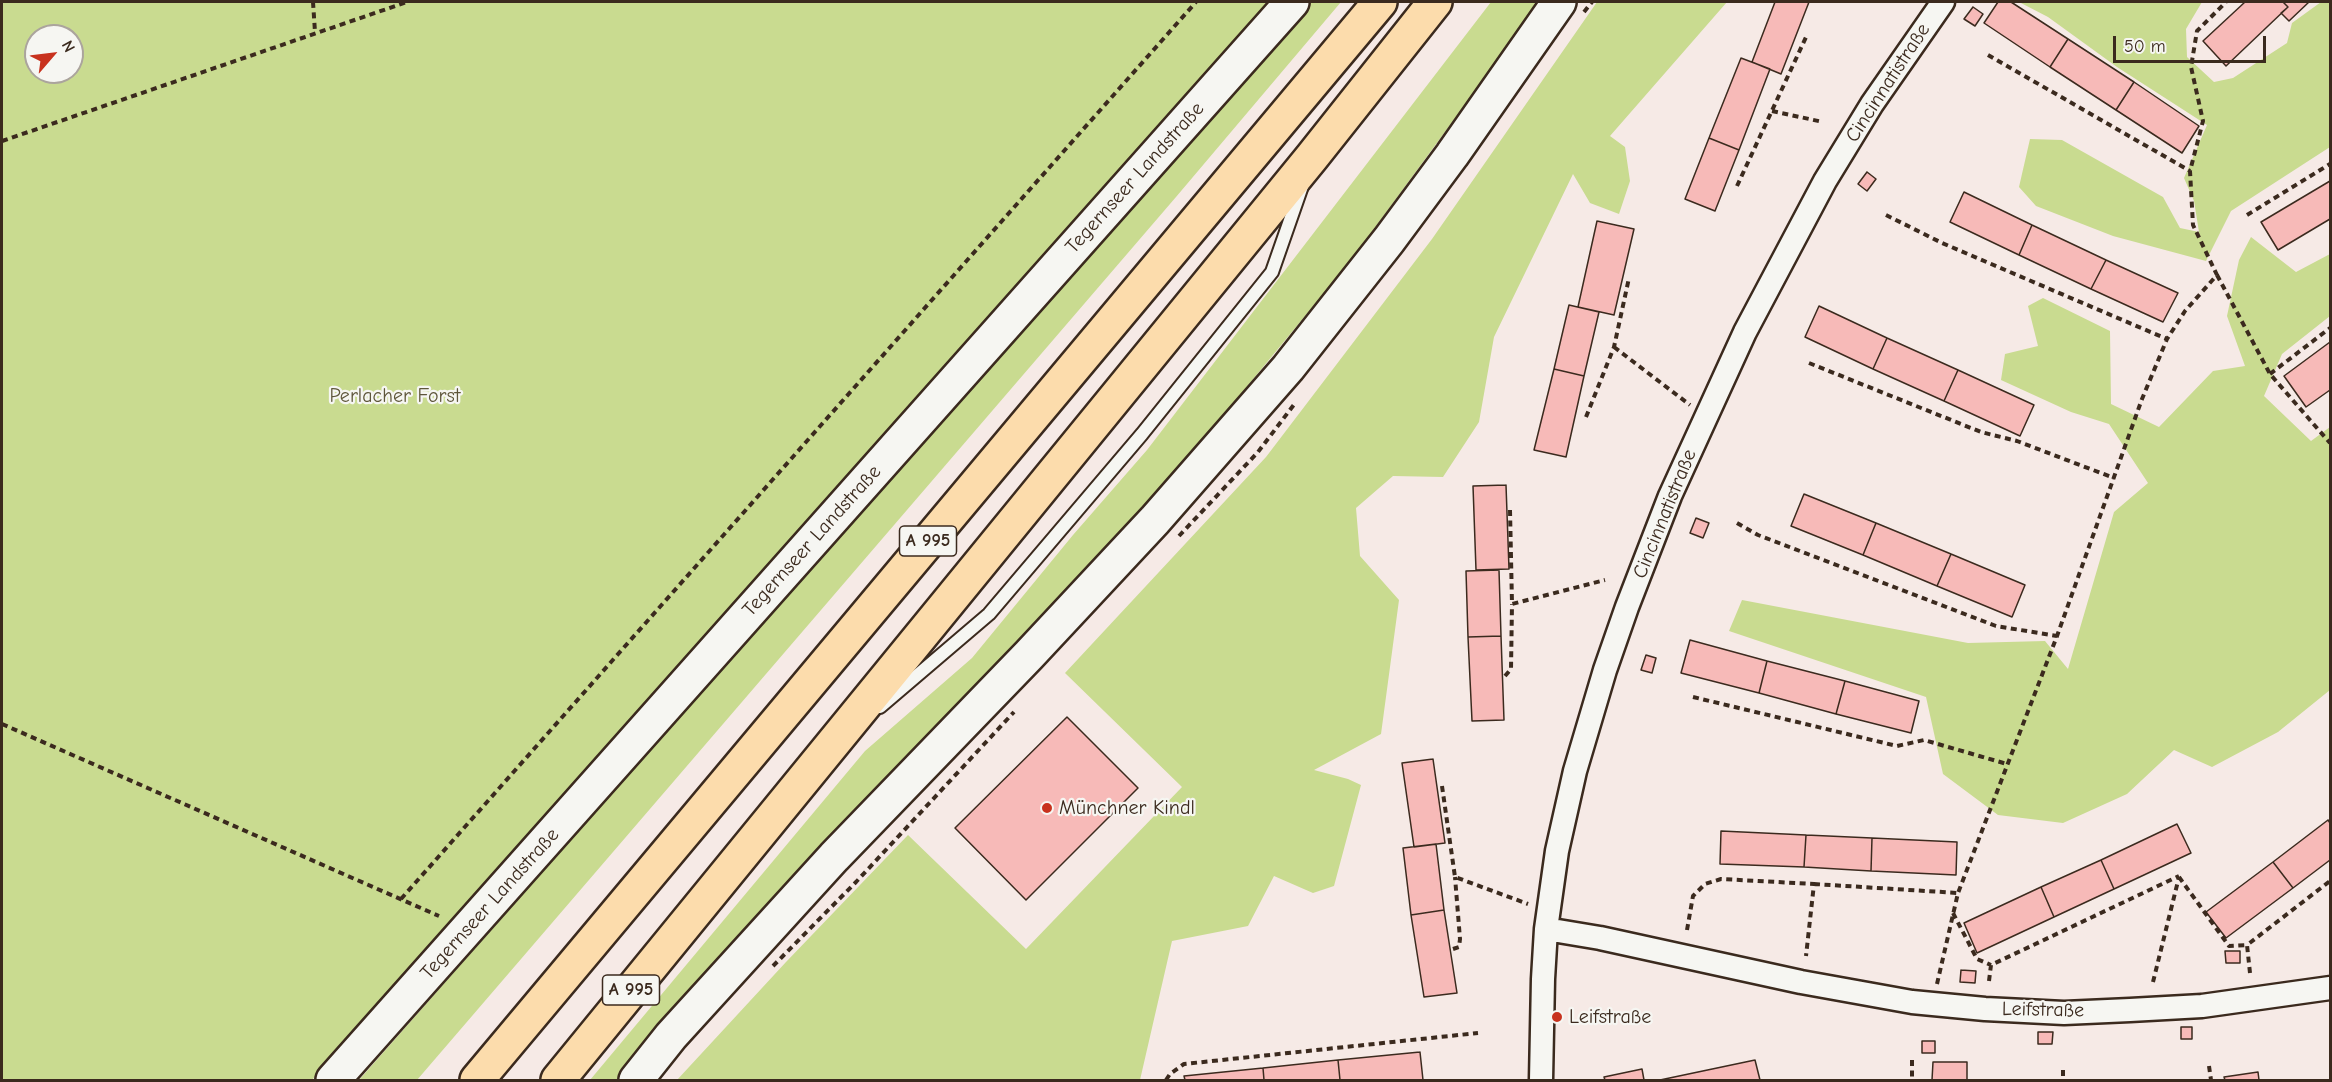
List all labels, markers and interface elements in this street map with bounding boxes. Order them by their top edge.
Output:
street label: Cincinnatistraße [1841,19,1935,147]
north arrow [24,24,84,84]
scale bar [2116,24,2269,62]
text: 50 m [2124,36,2166,57]
text: N [58,38,79,55]
street label: Tegernseer Landstraße [1061,97,1209,259]
park label: Perlacher Forst [330,384,460,408]
street label: Cincinnatistraße [1628,446,1702,582]
street label: Tegernseer Landstraße [738,460,886,622]
road number: A 995 [900,526,956,556]
place label: Münchner Kindl [1059,796,1195,820]
marker: Münchner Kindl [1040,801,1054,815]
street label: Tegernseer Landstraße [416,823,564,985]
road number: A 995 [602,975,660,1005]
street label: Leifstraße [2002,997,2084,1023]
place label: Leifstraße [1569,1005,1651,1029]
marker: Leifstraße [1550,1010,1564,1024]

